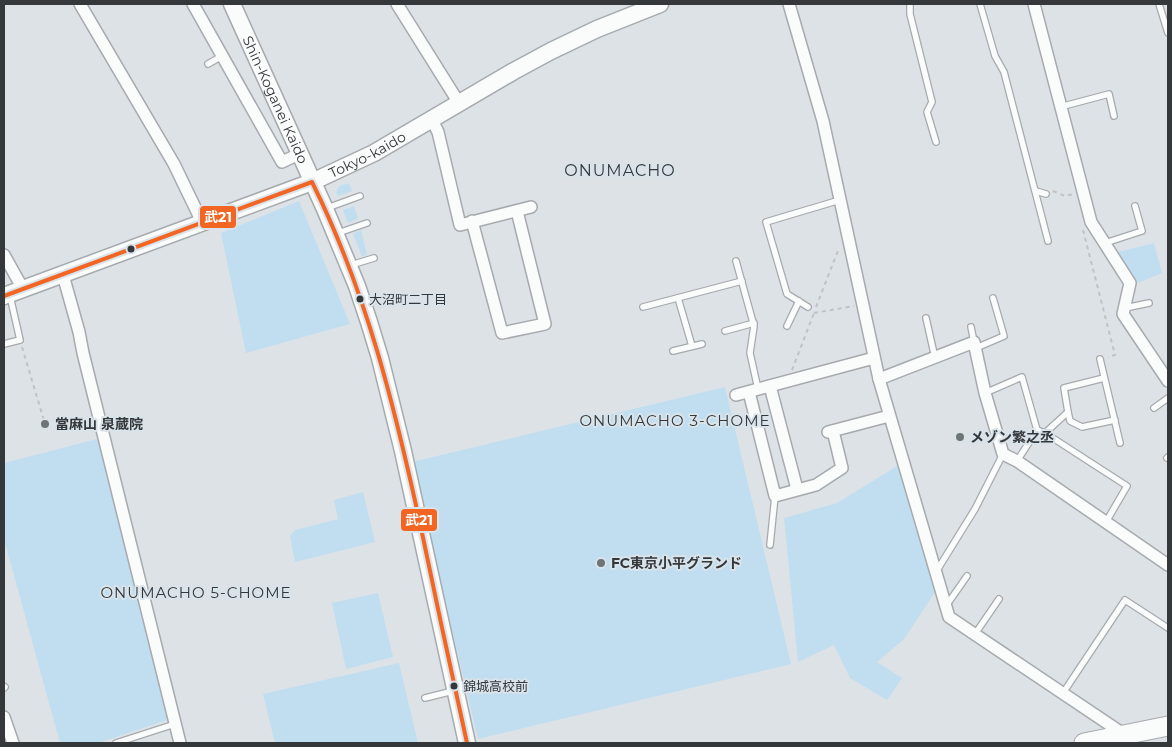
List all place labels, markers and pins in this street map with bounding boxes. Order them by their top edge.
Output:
unlabelled marker [126,244,136,254]
place label: 大沼町二丁目 [369,291,447,307]
marker: 大沼町二丁目 [355,294,365,304]
place label: 當麻山 泉蔵院 [55,415,143,433]
marker: 當麻山 泉蔵院 [39,418,51,430]
place label: メゾン繁之丞 [970,428,1054,446]
marker: メゾン繁之丞 [954,431,966,443]
place label: FC東京小平グランド [611,554,742,572]
marker: FC東京小平グランド [595,557,607,569]
place label: 錦城高校前 [463,678,528,694]
marker: 錦城高校前 [449,681,459,691]

